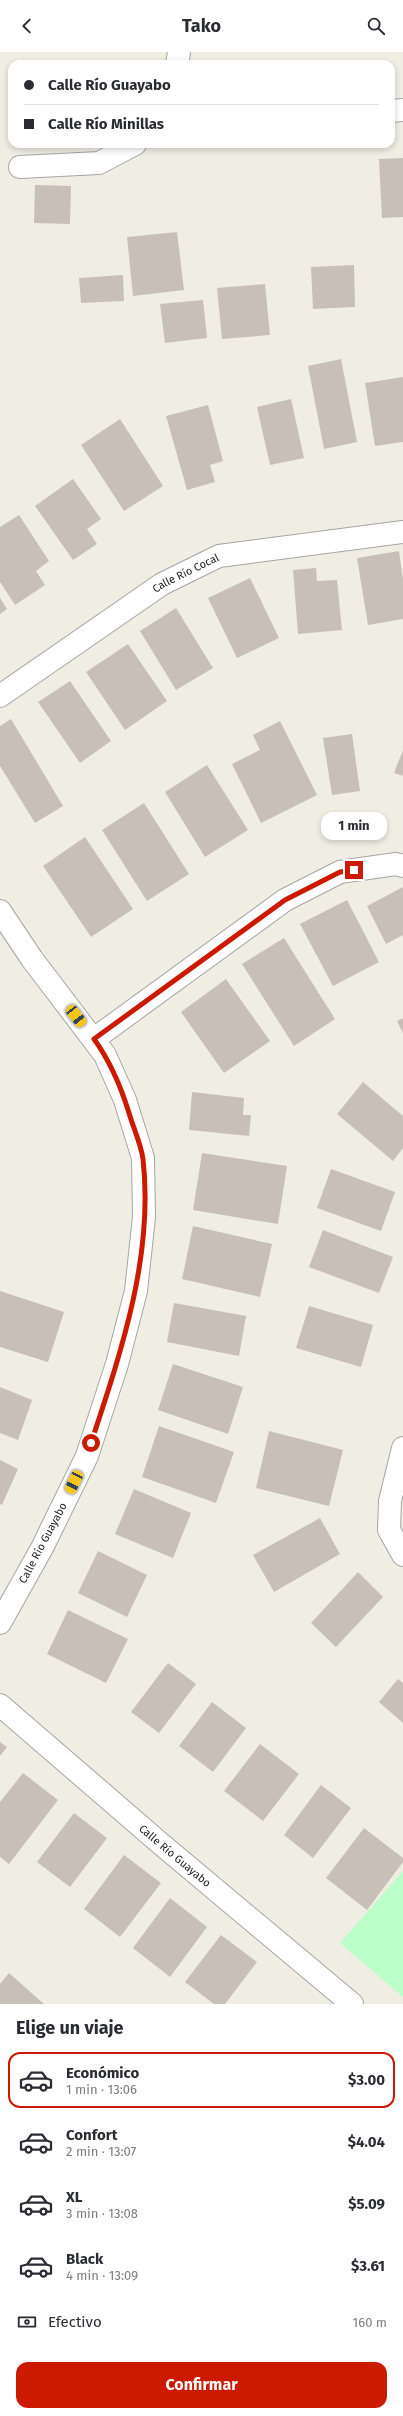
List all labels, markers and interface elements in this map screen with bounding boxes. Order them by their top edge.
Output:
icon: back [16,15,38,37]
text: Tako [182,15,221,37]
icon: search [365,15,387,37]
text: Calle Río Guayabo [48,76,171,94]
text: Calle Río Minillas [48,115,164,133]
street label: Calle Río Cocal [150,551,221,595]
callout: 1 min [321,812,387,840]
text: 1 min [338,818,370,833]
route end [345,861,363,879]
car [64,1003,88,1029]
route start [82,1434,100,1452]
car [63,1469,85,1495]
street label: Calle Río Guayabo [16,1500,70,1586]
street label: Calle Río Guayabo [137,1822,214,1890]
text: Elige un viaje [16,2017,123,2039]
icon: car [18,2062,54,2098]
text: Económico [66,2064,139,2082]
text: $3.00 [348,2071,385,2089]
text: 1 min · 13:06 [66,2082,137,2097]
icon: car [18,2124,54,2160]
text: Confort [66,2126,118,2144]
text: $4.04 [348,2133,385,2151]
text: 2 min · 13:07 [66,2144,136,2159]
icon: car [18,2186,54,2222]
text: XL [66,2188,82,2206]
text: $5.09 [348,2195,385,2213]
text: 3 min · 13:08 [66,2206,138,2221]
icon: car [18,2248,54,2284]
text: Black [66,2250,103,2268]
text: $3.61 [351,2257,385,2275]
text: 4 min · 13:09 [66,2268,138,2283]
icon: cash [16,2311,38,2333]
text: Efectivo [48,2313,102,2331]
text: 160 m [353,2315,387,2330]
button: Confirmar [16,2362,387,2408]

